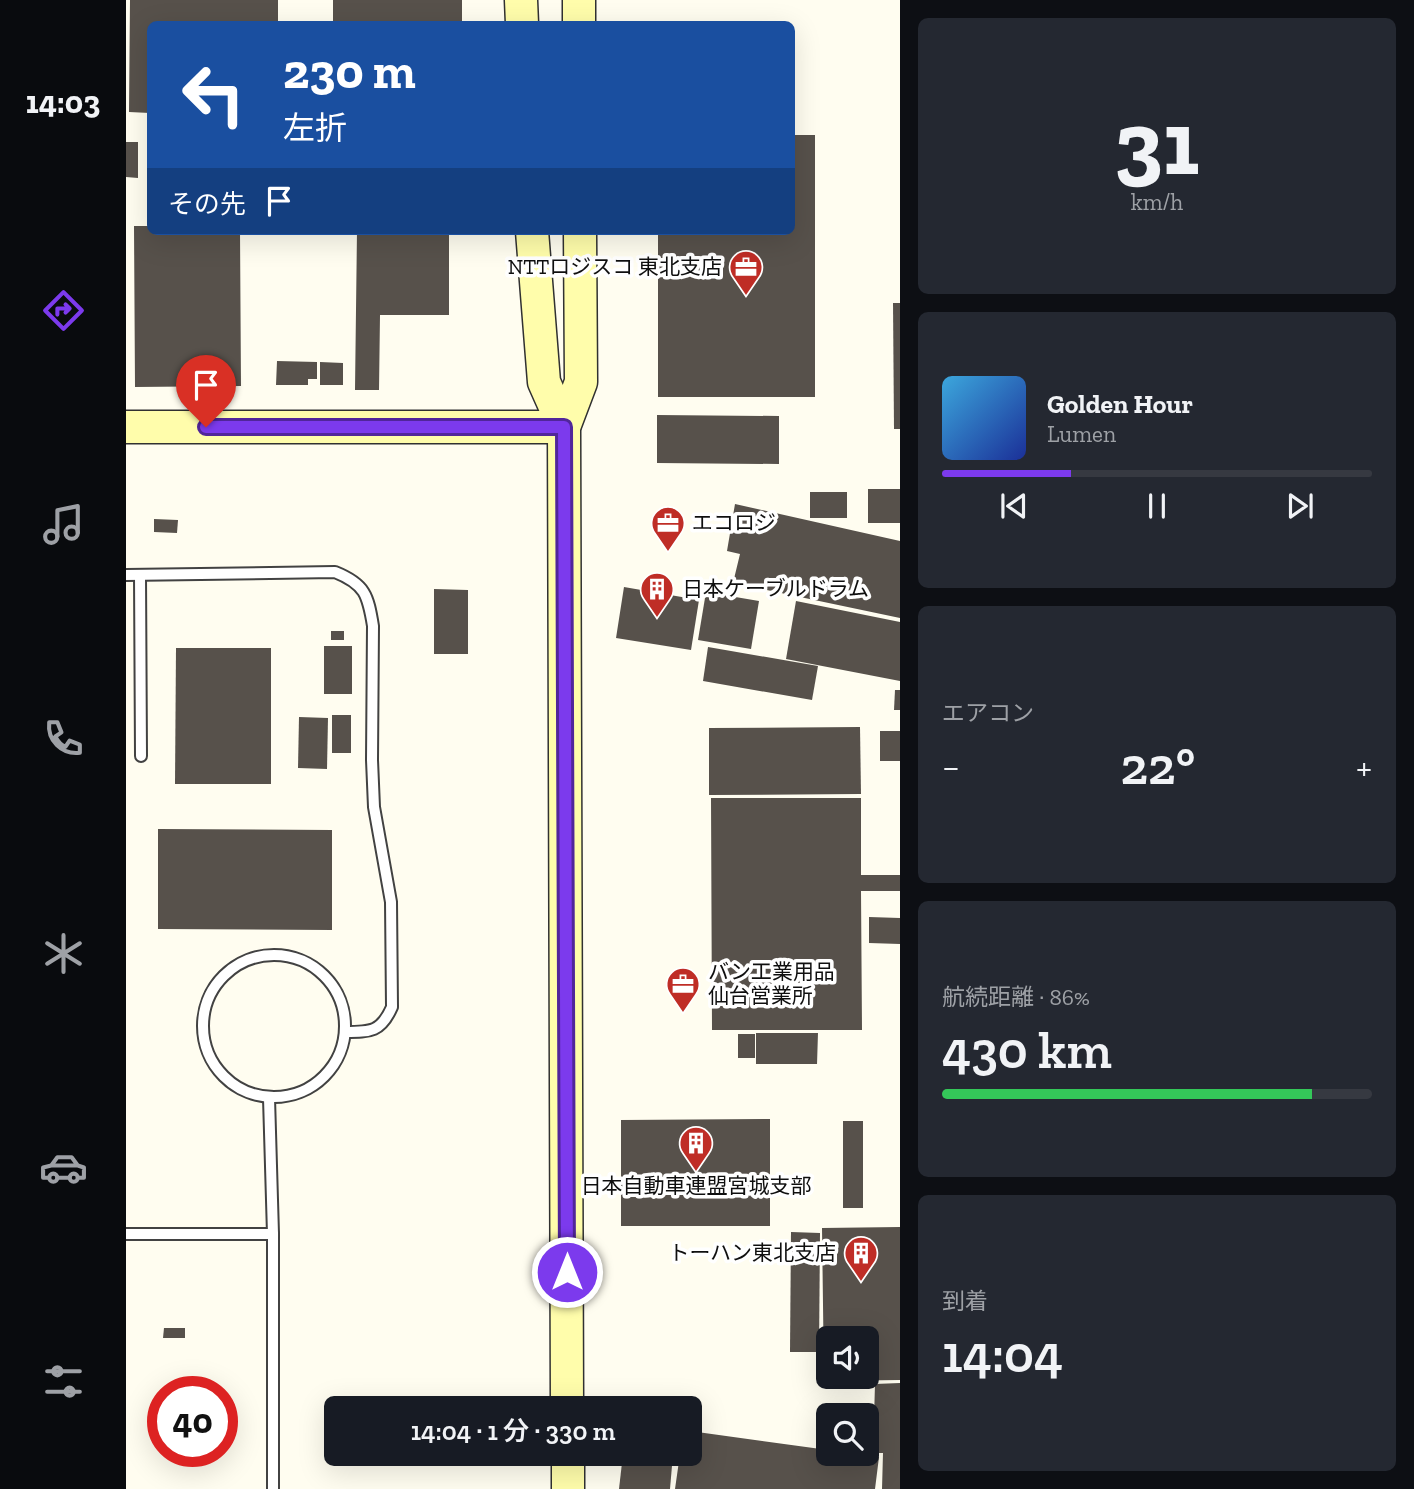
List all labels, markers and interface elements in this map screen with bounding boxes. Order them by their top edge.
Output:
text: 230 m [283,42,416,101]
icon: left [168,49,259,140]
text: 14:03 [26,83,100,121]
text: 31 [1114,88,1200,197]
text: 左折 [283,109,347,147]
icon: arrive [260,182,298,220]
text: その先 [168,188,246,220]
text: km/h [1131,188,1183,216]
office icon: NTTロジスコ 東北支店 [727,248,765,297]
place label: NTTロジスコ 東北支店 [508,254,722,279]
icon: directions [39,286,88,335]
pin [176,355,236,427]
icon: arrive [187,366,225,404]
text: Golden Hour [1047,388,1193,420]
text: Lumen [1047,420,1116,448]
icon: previous [995,487,1033,525]
icon: pause [1138,487,1176,525]
icon: next [1281,487,1319,525]
icon: music [39,500,88,549]
office icon: エコロジ [649,504,687,553]
place label: エコロジ [692,510,776,535]
building icon: 日本ケーブルドラム [638,570,676,619]
place label: 日本ケーブルドラム [682,576,869,601]
text: エアコン [942,699,1034,727]
icon: phone [39,714,88,763]
text: 22° [1121,735,1195,797]
text: − [942,744,960,790]
text: + [1356,744,1372,790]
icon: climate [39,929,88,978]
place label: バン工業用品 仙台営業所 [708,959,835,1008]
office icon: バン工業用品 仙台営業所 [664,965,702,1014]
text: 航続距離 · 86% [942,983,1090,1011]
text: 430 km [942,1019,1112,1081]
building icon: 日本自動車連盟宮城支部 [677,1124,715,1173]
icon: car [39,1143,88,1192]
place label: 日本自動車連盟宮城支部 [581,1173,812,1198]
building icon: トーハン東北支店 [842,1234,880,1283]
position arrow [530,1235,604,1309]
place label: トーハン東北支店 [668,1240,836,1265]
text: 到着 [942,1287,988,1315]
text: 14:04 [942,1323,1063,1385]
map controls [816,1326,879,1466]
button: sound [816,1326,879,1389]
icon: filters [39,1357,88,1406]
speed limit sign: 40 [147,1376,238,1467]
button: search [816,1403,879,1466]
text: 14:04 · 1 分 · 330 m [411,1415,615,1447]

